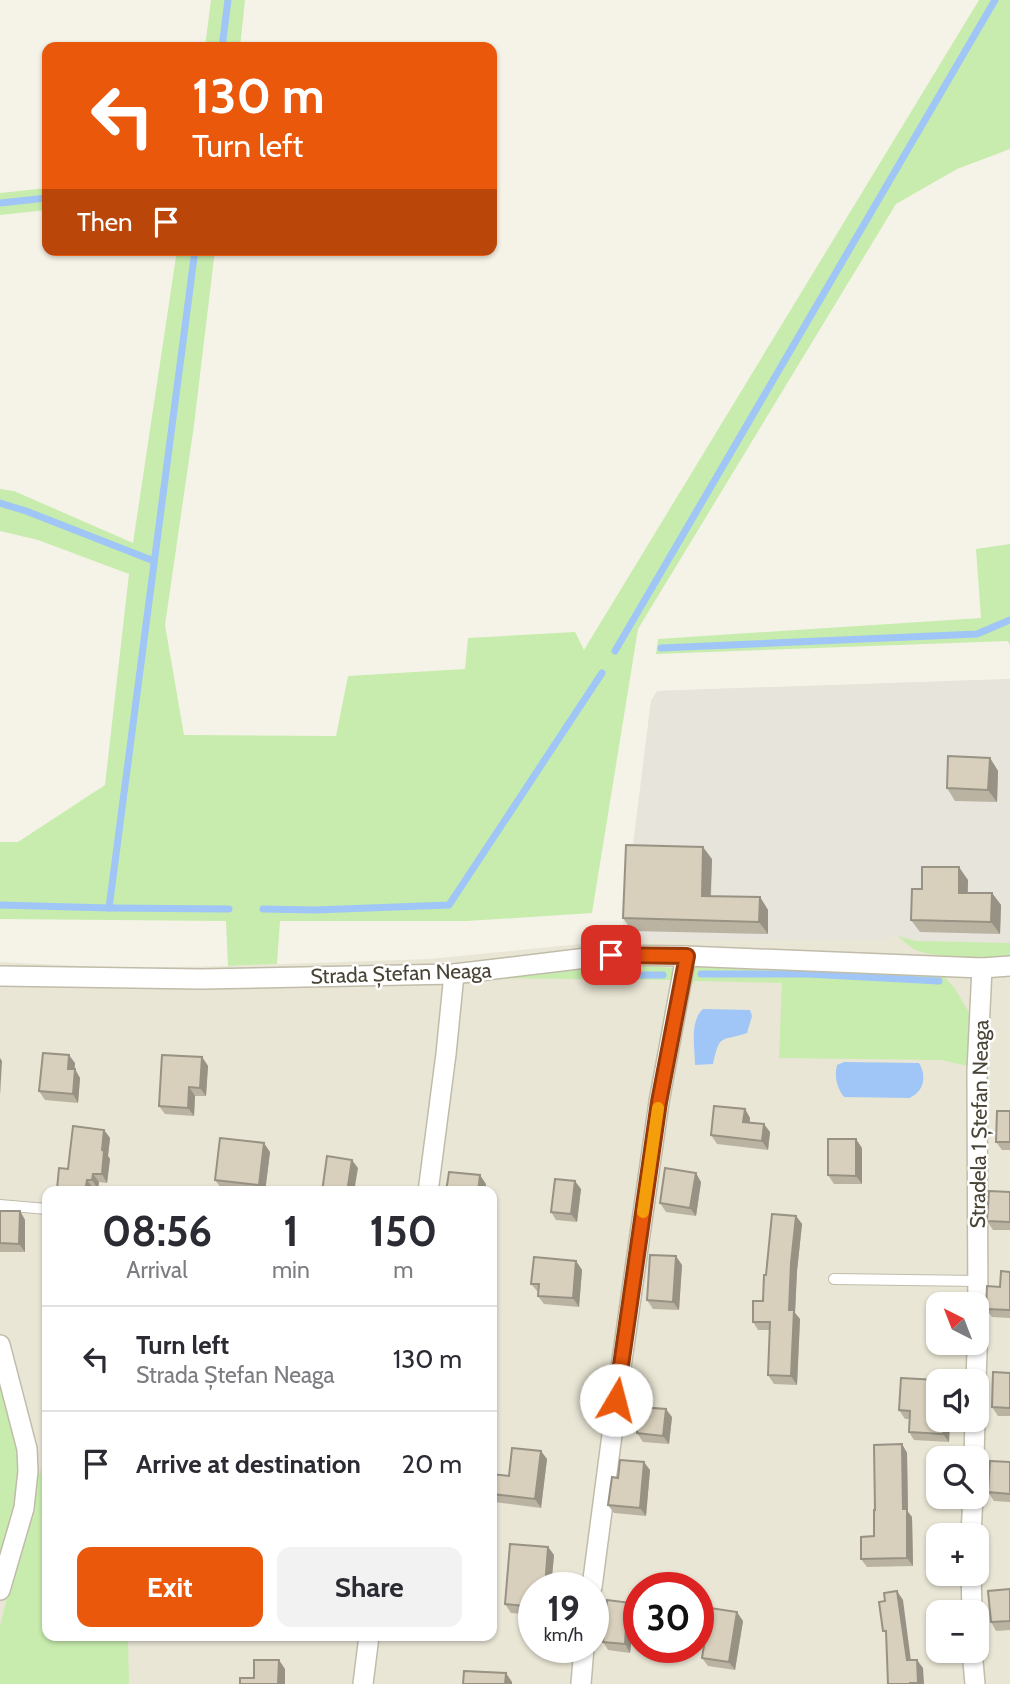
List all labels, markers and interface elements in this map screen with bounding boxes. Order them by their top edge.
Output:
text: 130 m [192,66,325,125]
icon: left [77,70,168,161]
text: Turn left [192,126,303,165]
icon: arrive [147,203,185,241]
text: Then [77,206,133,238]
pin [581,925,641,985]
icon: arrive [592,936,630,974]
street label: Strada Ștefan Neaga [310,957,492,991]
street label: Stradela 1 Ștefan Neaga [965,1020,995,1229]
text: 08:56 [102,1205,212,1257]
text: 1 [283,1205,299,1257]
text: 150 [370,1205,437,1257]
text: Arrival [126,1256,188,1284]
text: min [272,1256,310,1284]
text: m [393,1256,413,1284]
north arrow [926,1292,989,1354]
map controls [926,1292,989,1663]
text: Turn left [136,1329,229,1361]
icon: left [77,1340,115,1378]
text: 130 m [393,1343,462,1375]
text: Strada Ștefan Neaga [136,1361,335,1389]
position arrow [579,1363,653,1437]
button: sound [926,1369,989,1432]
icon: arrive [77,1445,115,1483]
button: search [926,1446,989,1509]
text: Arrive at destination [136,1448,361,1480]
text: 20 m [402,1448,462,1480]
button: + [926,1523,989,1586]
button: Exit [77,1547,263,1627]
button: Share [277,1547,462,1627]
speed limit sign: 30 [623,1572,714,1663]
text: 19 [547,1587,580,1630]
button: − [926,1600,989,1663]
text: km/h [544,1624,583,1646]

